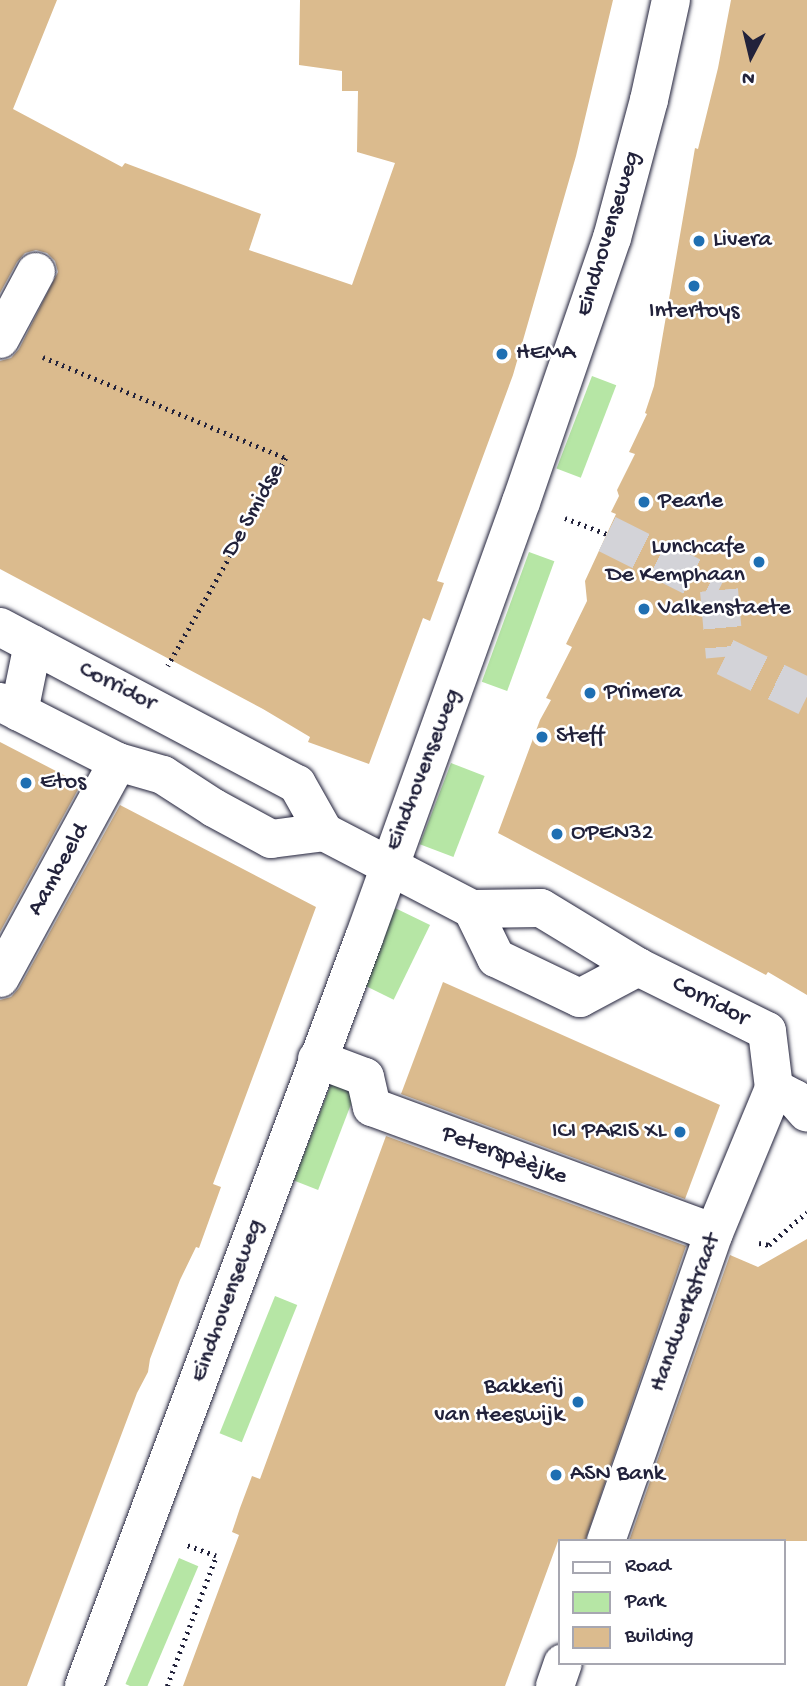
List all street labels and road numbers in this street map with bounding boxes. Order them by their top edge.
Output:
street label: Eindhovenseweg [570,148,648,320]
street label: De Smidse [217,459,291,563]
street label: Corridor [74,655,160,719]
street label: Eindhovenseweg [380,685,468,855]
street label: Aambeeld [22,819,96,921]
street label: Corridor [667,970,753,1034]
street label: Peterspèèjke [437,1120,571,1192]
street label: Eindhovenseweg [185,1216,271,1386]
street label: Handwerkstraat [644,1230,728,1396]

